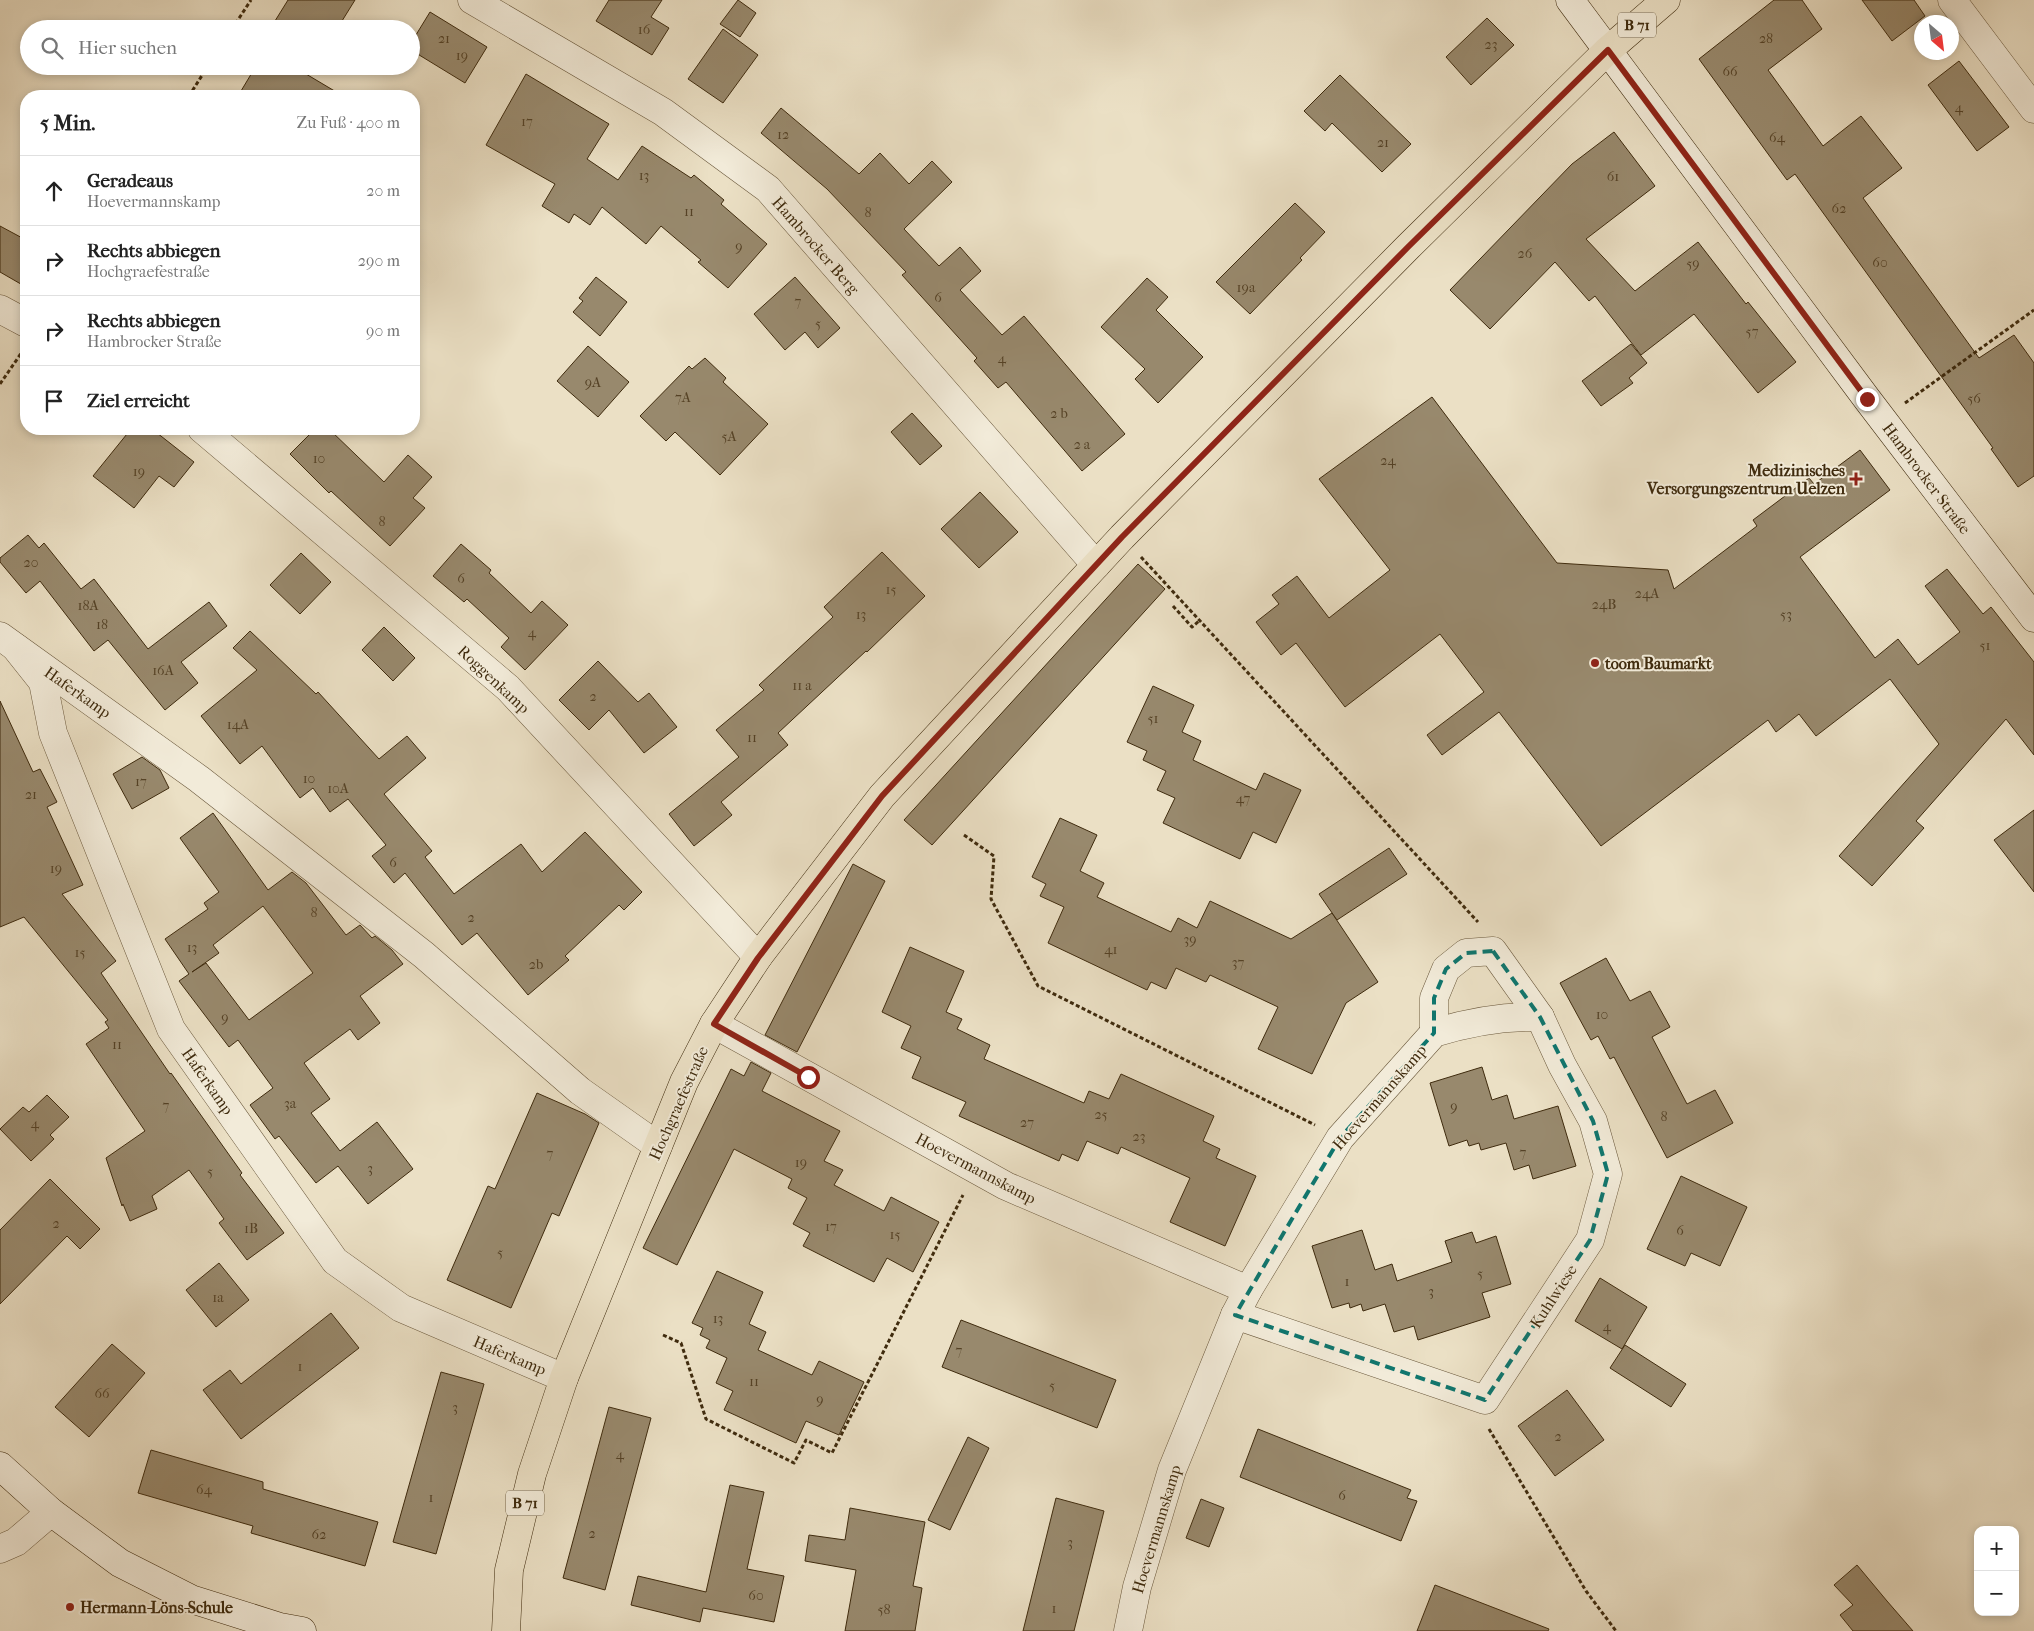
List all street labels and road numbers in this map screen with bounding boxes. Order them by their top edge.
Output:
road number: B 71 [1618,12,1656,38]
street label: Hambrocker Berg [768,193,863,298]
street label: Hambrocker Straße [1879,419,1975,538]
street label: Roggenkamp [454,641,534,718]
street label: Haferkamp [41,662,115,723]
street label: Hoevermannskamp [1328,1040,1431,1154]
street label: Hochgraefestraße [645,1043,712,1163]
street label: Haferkamp [178,1044,238,1119]
street label: Hoevermannskamp [912,1129,1039,1208]
street label: Kuhlwiese [1526,1261,1581,1332]
street label: Haferkamp [471,1332,549,1379]
street label: Hoevermannskamp [1128,1462,1185,1596]
road number: B 71 [506,1490,544,1516]

